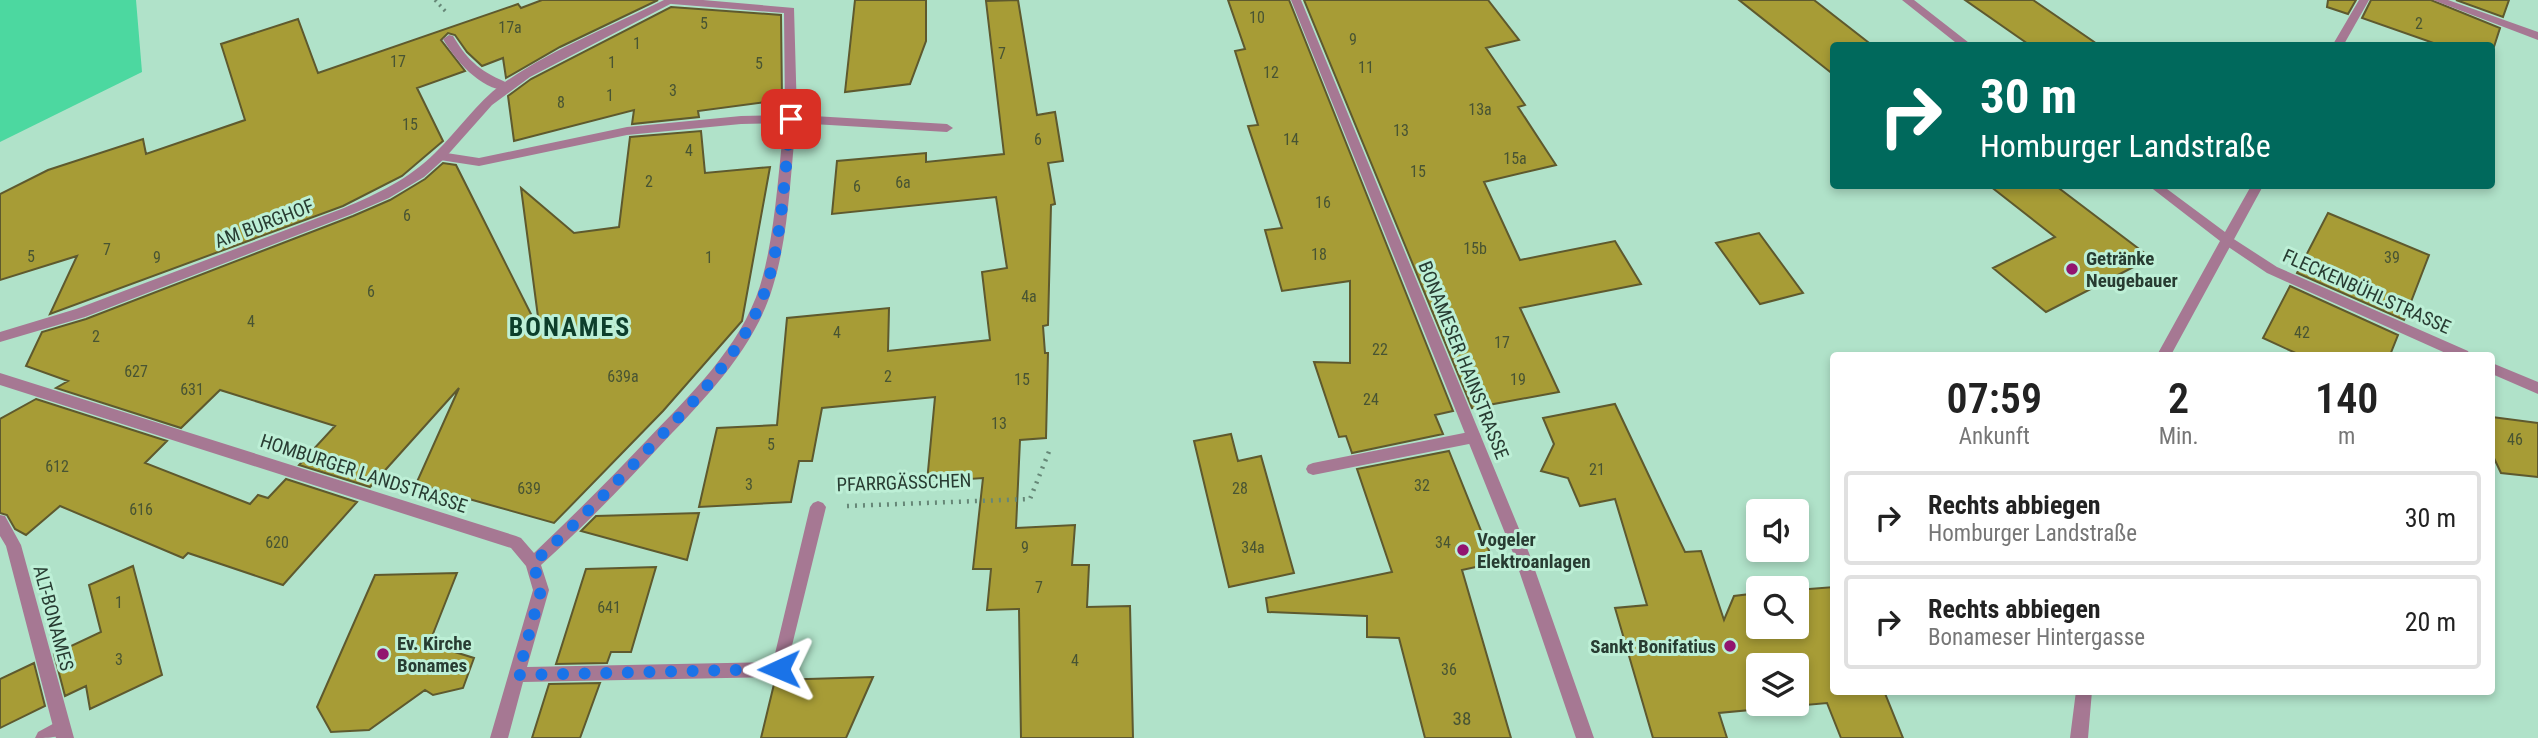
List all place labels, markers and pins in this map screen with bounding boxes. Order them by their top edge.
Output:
pin [761,89,821,149]
place label: Getränke Neugebauer [2086,247,2178,292]
marker: Getränke Neugebauer [2064,261,2080,277]
place label: Vogeler Elektroanlagen [1477,528,1591,573]
marker: Vogeler Elektroanlagen [1455,542,1471,558]
place label: Ev. Kirche Bonames [397,632,472,677]
place label: Sankt Bonifatius [1590,635,1716,658]
marker: Sankt Bonifatius [1722,638,1738,654]
marker: Ev. Kirche Bonames [375,646,391,662]

